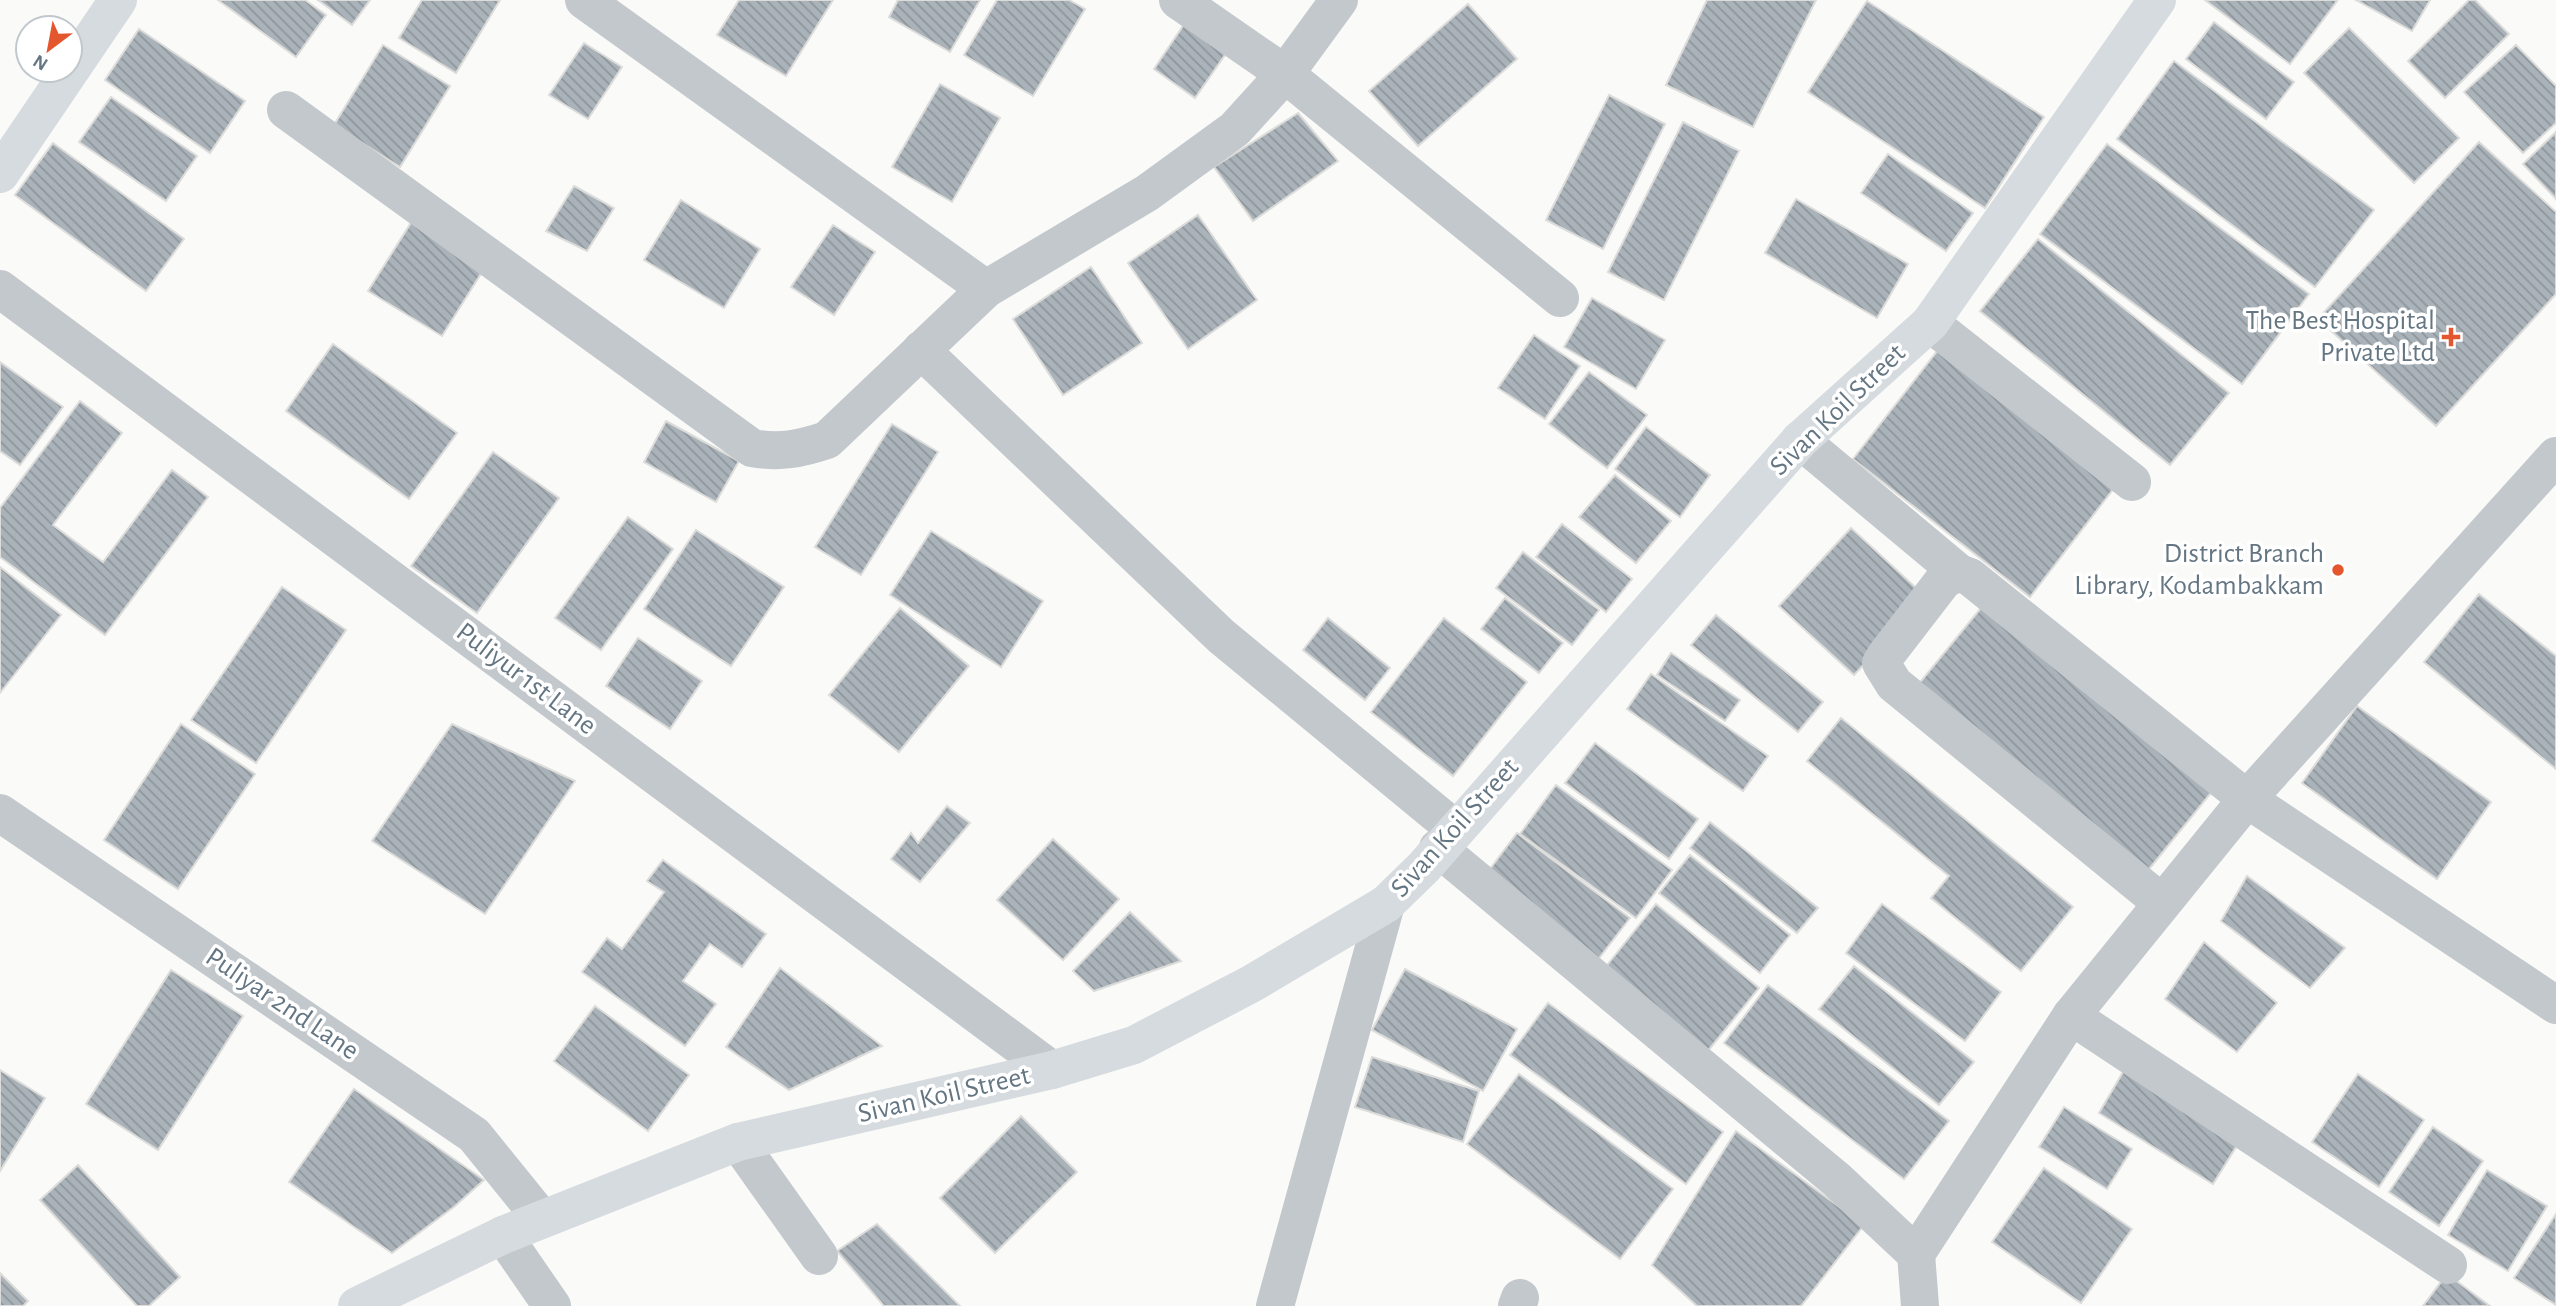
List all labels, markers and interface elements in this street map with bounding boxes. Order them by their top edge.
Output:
north arrow [14,14,84,84]
text: N [30,51,51,74]
place label: The Best Hospital Private Ltd [2245,307,2435,367]
marker: The Best Hospital Private Ltd [2441,327,2461,347]
street label: Sivan Koil Street [1765,339,1911,481]
place label: District Branch Library, Kodambakkam [2074,540,2324,600]
marker: District Branch Library, Kodambakkam [2330,562,2346,578]
street label: Puliyur 1st Lane [451,618,601,740]
street label: Sivan Koil Street [1386,753,1524,903]
street label: Puliyar 2nd Lane [200,943,364,1065]
street label: Sivan Koil Street [855,1062,1033,1128]

